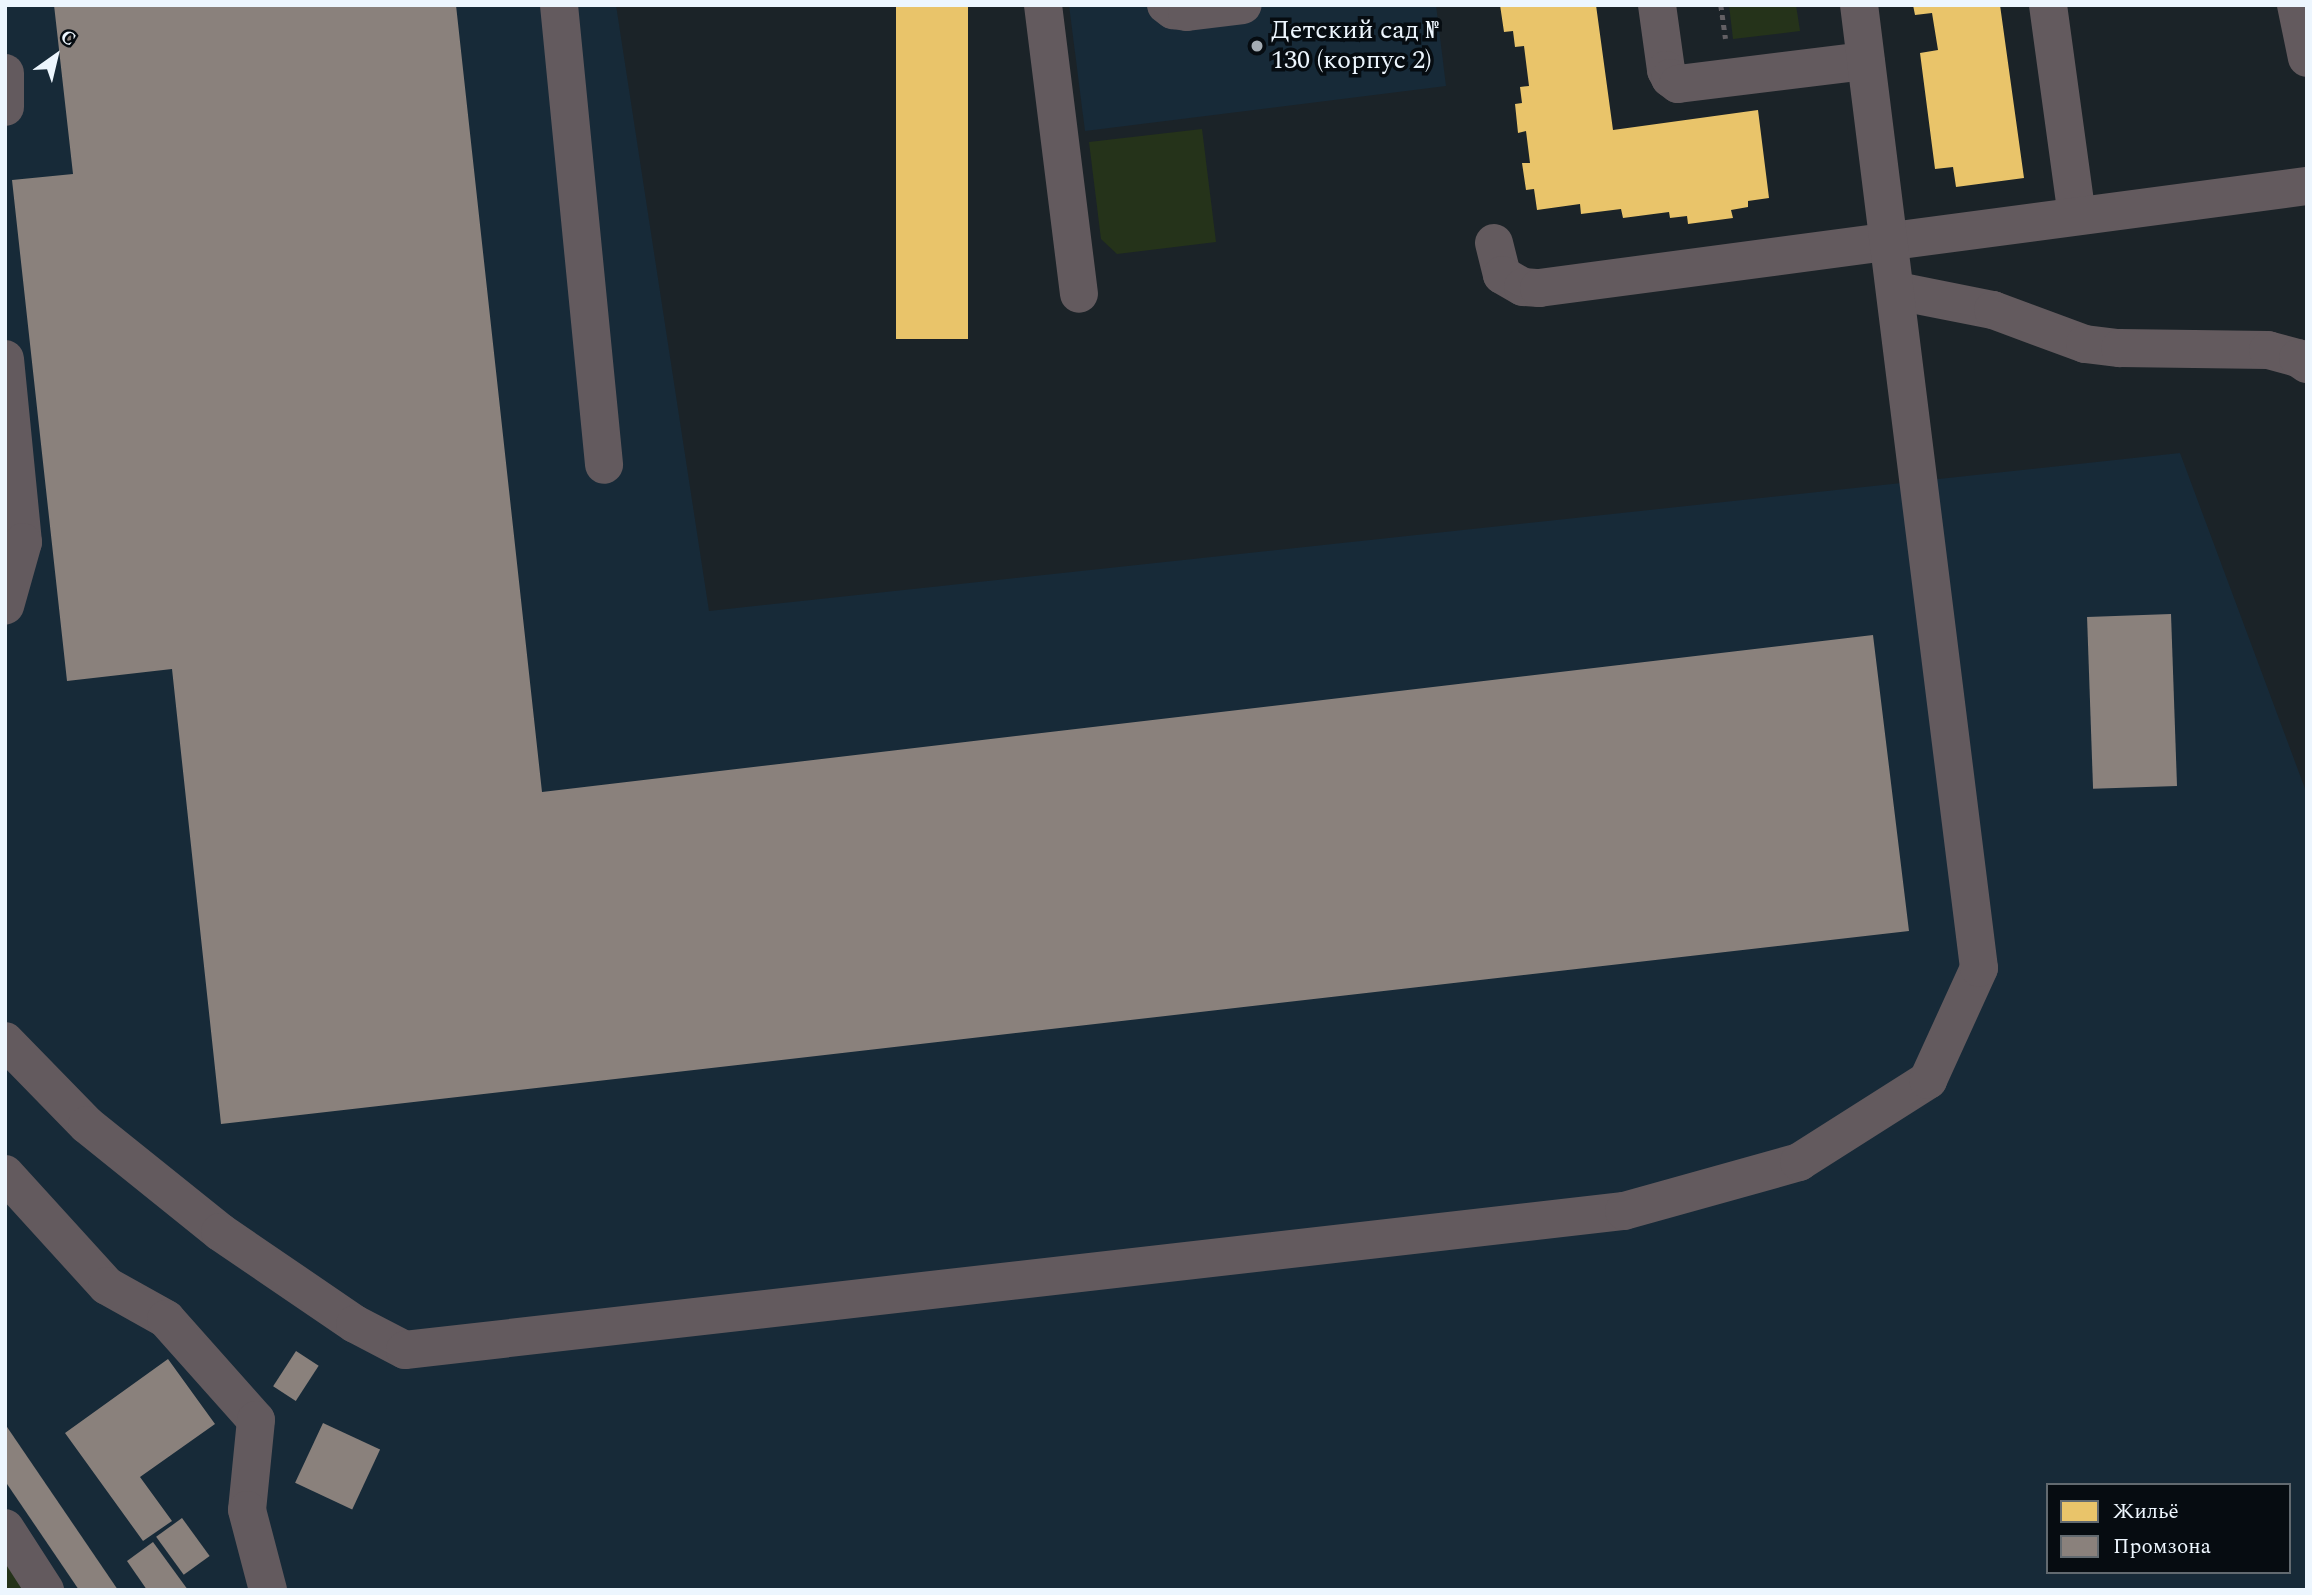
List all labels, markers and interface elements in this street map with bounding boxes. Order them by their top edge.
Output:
place label: Детский сад № 130 (корпус 2) [1271,15,1439,76]
north arrow [21,21,91,91]
text: С [54,22,82,54]
marker: Детский сад № 130 (корпус 2) [1249,38,1265,54]
legend [2046,1483,2291,1574]
text: Жильё [2113,1496,2179,1528]
text: Промзона [2113,1531,2211,1563]

